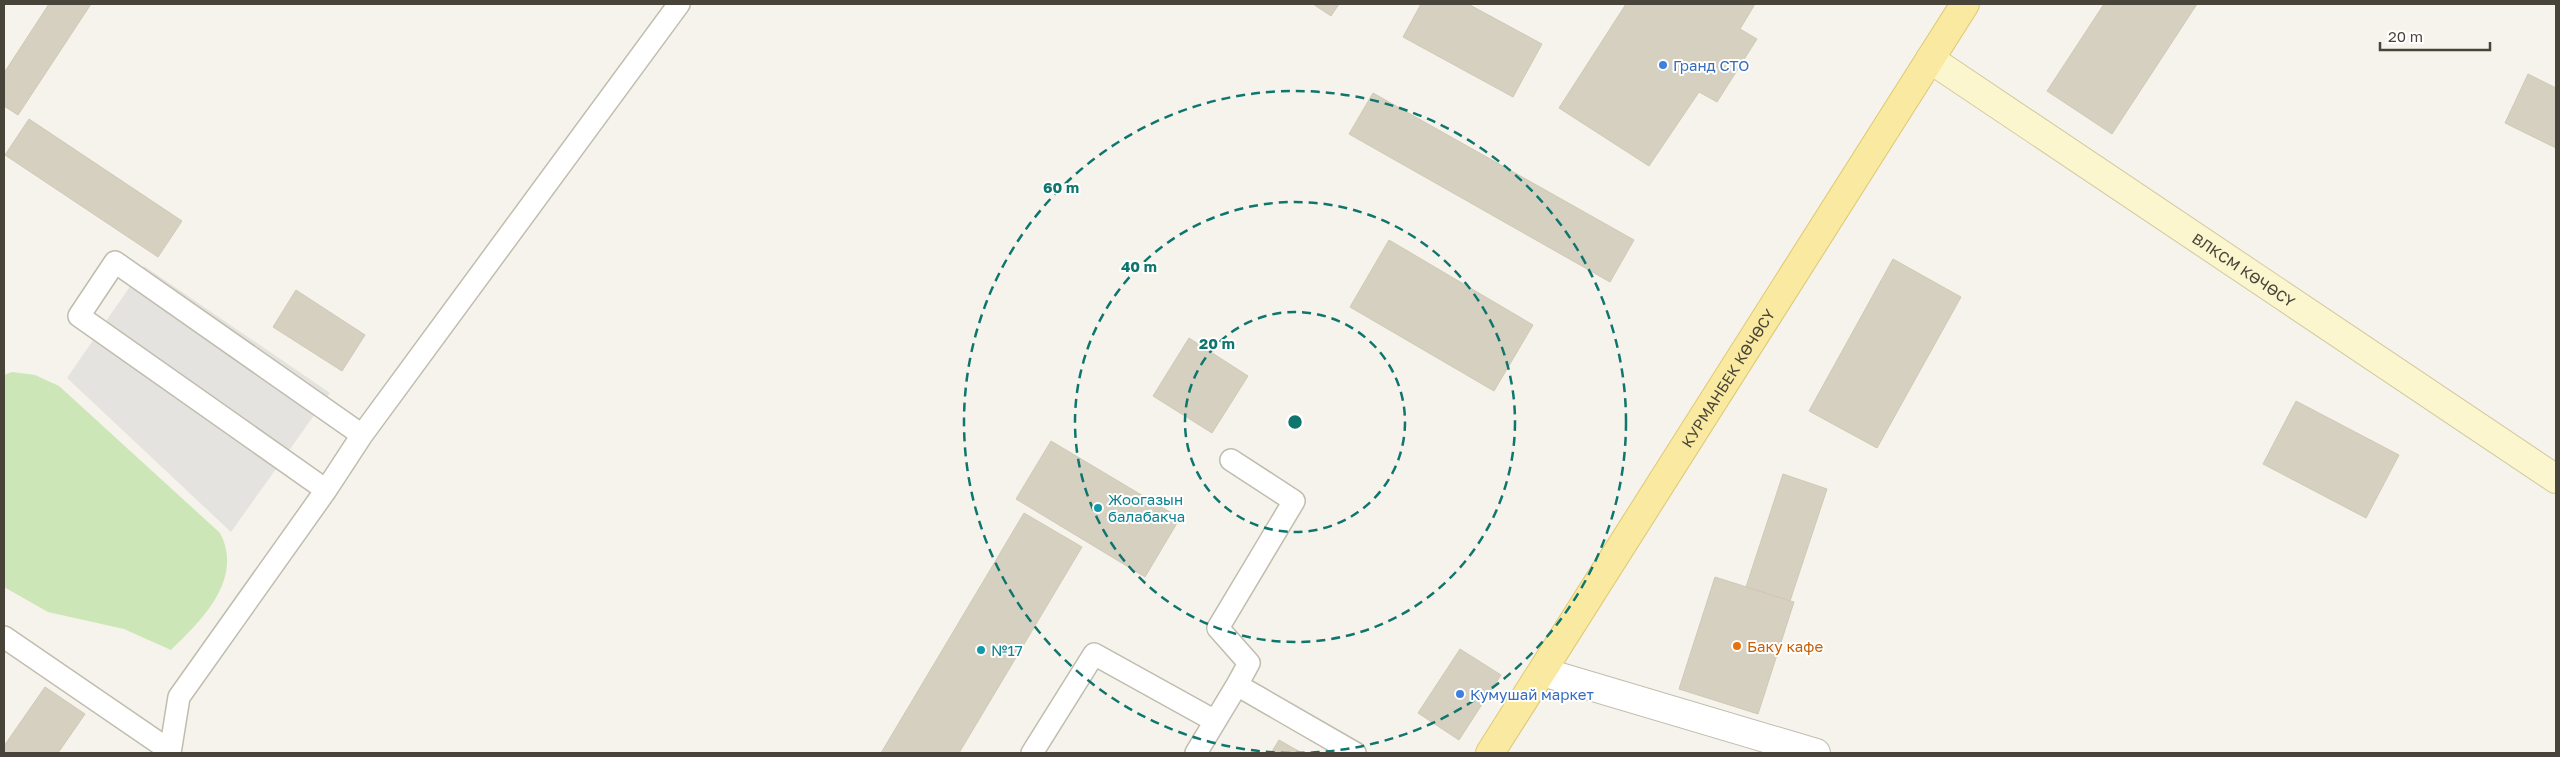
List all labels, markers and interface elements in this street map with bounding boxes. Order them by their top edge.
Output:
scale bar [2380,20,2490,52]
text: 20 m [2388,27,2423,45]
place label: Гранд СТО [1673,56,1749,74]
marker: Гранд СТО [1657,59,1669,71]
text: 60 m [1043,178,1079,196]
street label: ВЛКСМ КӨЧӨСҮ [2189,229,2299,311]
text: 40 m [1121,257,1157,275]
street label: КУРМАНБЕК КӨЧӨСҮ [1677,305,1778,451]
text: 20 m [1199,334,1235,352]
centre of rings [1286,413,1304,431]
place label: Жоогазын балабакча [1108,490,1185,525]
marker: Жоогазын балабакча [1092,502,1104,514]
place label: Баку кафе [1747,637,1823,655]
marker: Баку кафе [1731,640,1743,652]
place label: №17 [991,641,1023,659]
marker: №17 [975,644,987,656]
place label: Кумушай маркет [1470,685,1594,703]
marker: Кумушай маркет [1454,688,1466,700]

